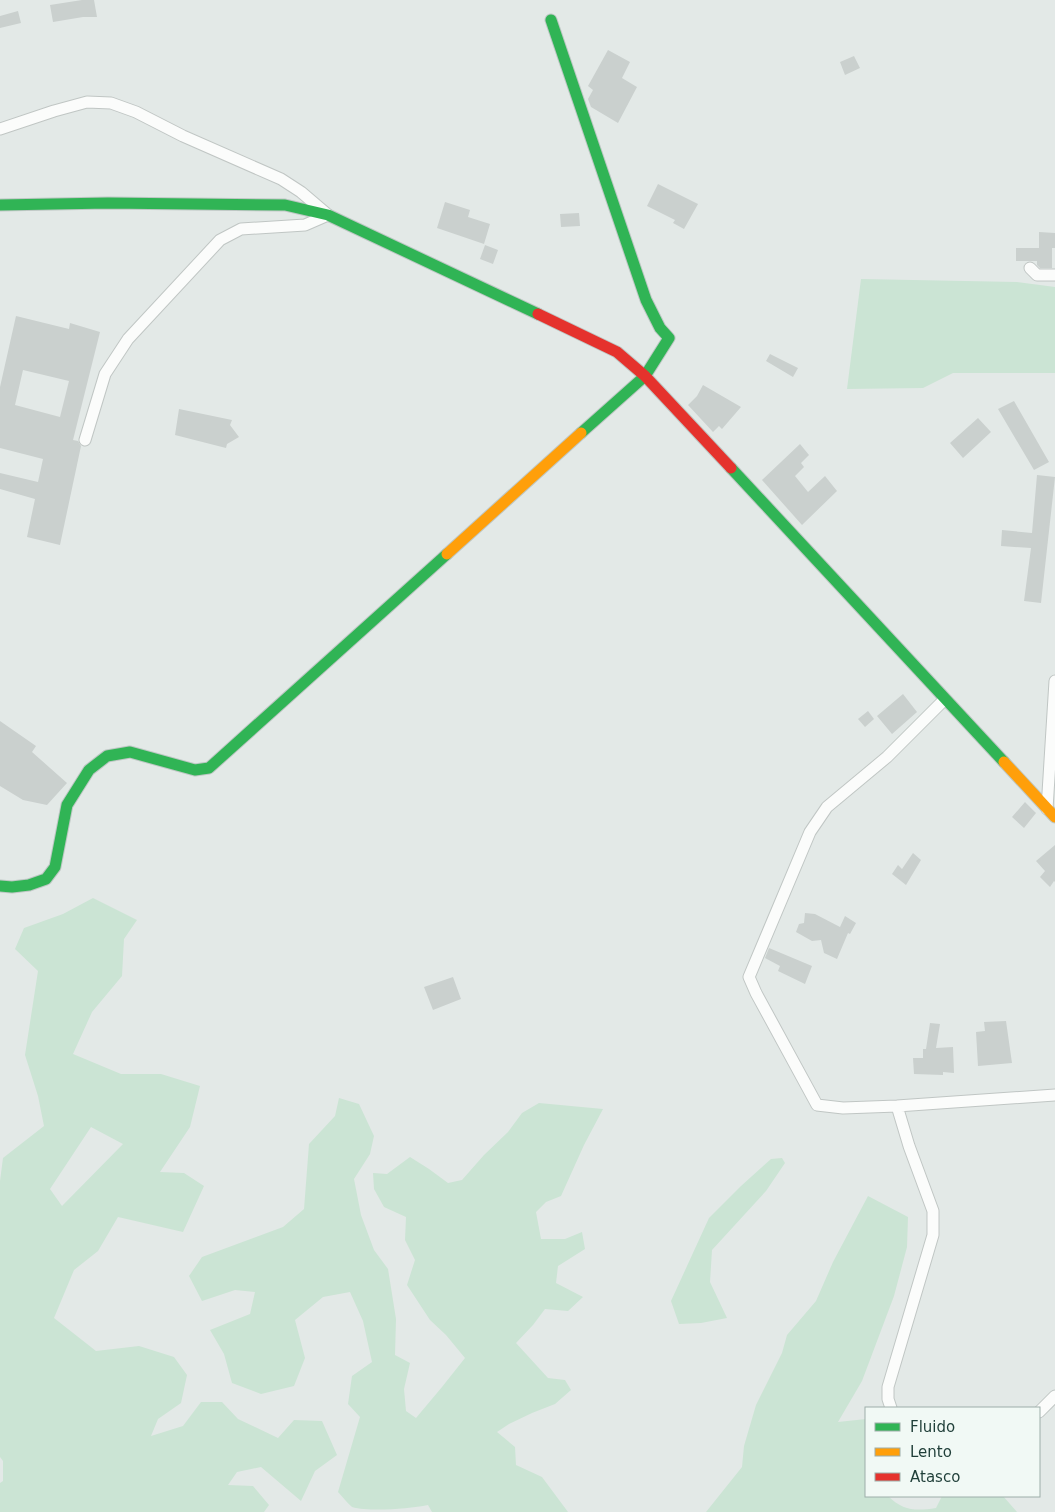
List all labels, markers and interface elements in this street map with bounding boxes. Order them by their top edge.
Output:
legend [865,1407,1040,1497]
text: Fluido [910,1418,955,1436]
text: Lento [910,1443,952,1461]
text: Atasco [910,1468,960,1486]

